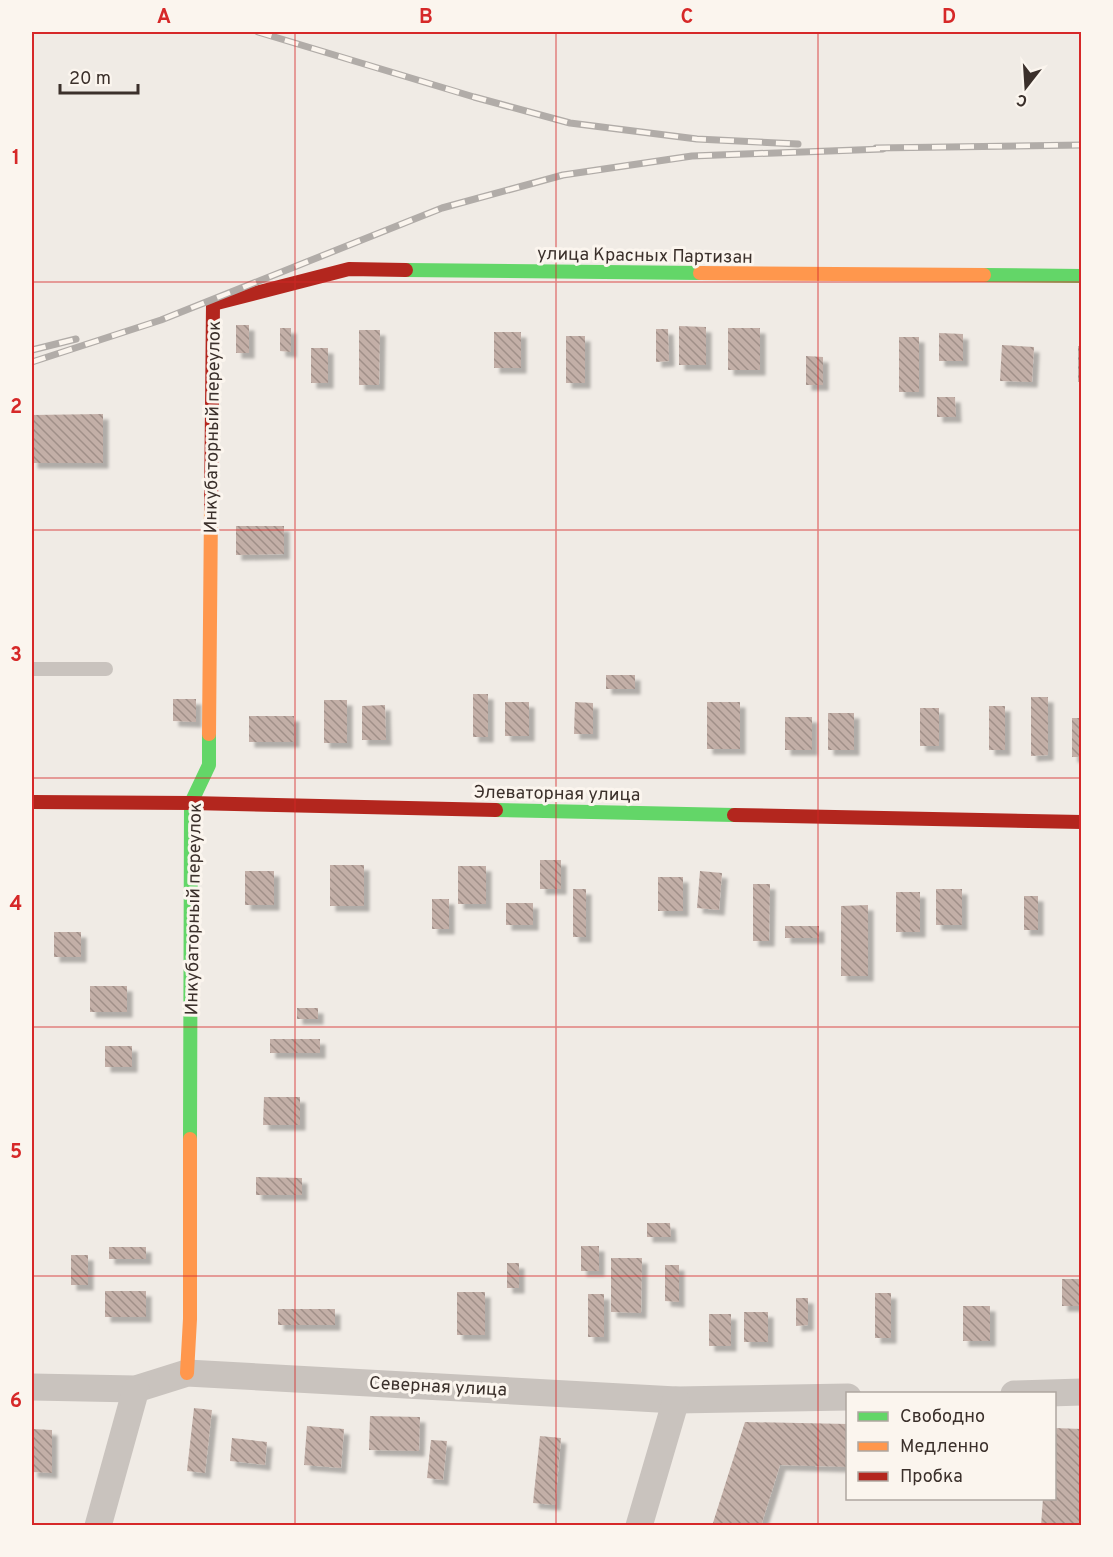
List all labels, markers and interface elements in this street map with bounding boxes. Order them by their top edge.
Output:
text: A [157,5,171,31]
text: B [419,5,433,31]
text: C [681,5,693,31]
text: D [942,5,956,31]
scale bar [60,57,138,95]
north arrow [996,57,1056,117]
text: 20 m [69,68,111,91]
text: С [1014,88,1030,110]
text: 1 [12,146,20,172]
street label: улица Красных Партизан [537,243,753,270]
street label: Инкубаторный переулок [200,320,227,534]
text: 2 [10,395,22,421]
text: 3 [10,643,22,669]
street label: Элеваторная улица [473,782,640,807]
street label: Инкубаторный переулок [181,802,208,1016]
text: 4 [10,892,22,918]
text: 5 [10,1140,22,1166]
street label: Северная улица [368,1372,507,1403]
text: 6 [10,1389,22,1415]
legend [846,1392,1056,1500]
text: Свободно [900,1406,985,1429]
text: Медленно [900,1436,989,1459]
text: Пробка [900,1466,963,1489]

